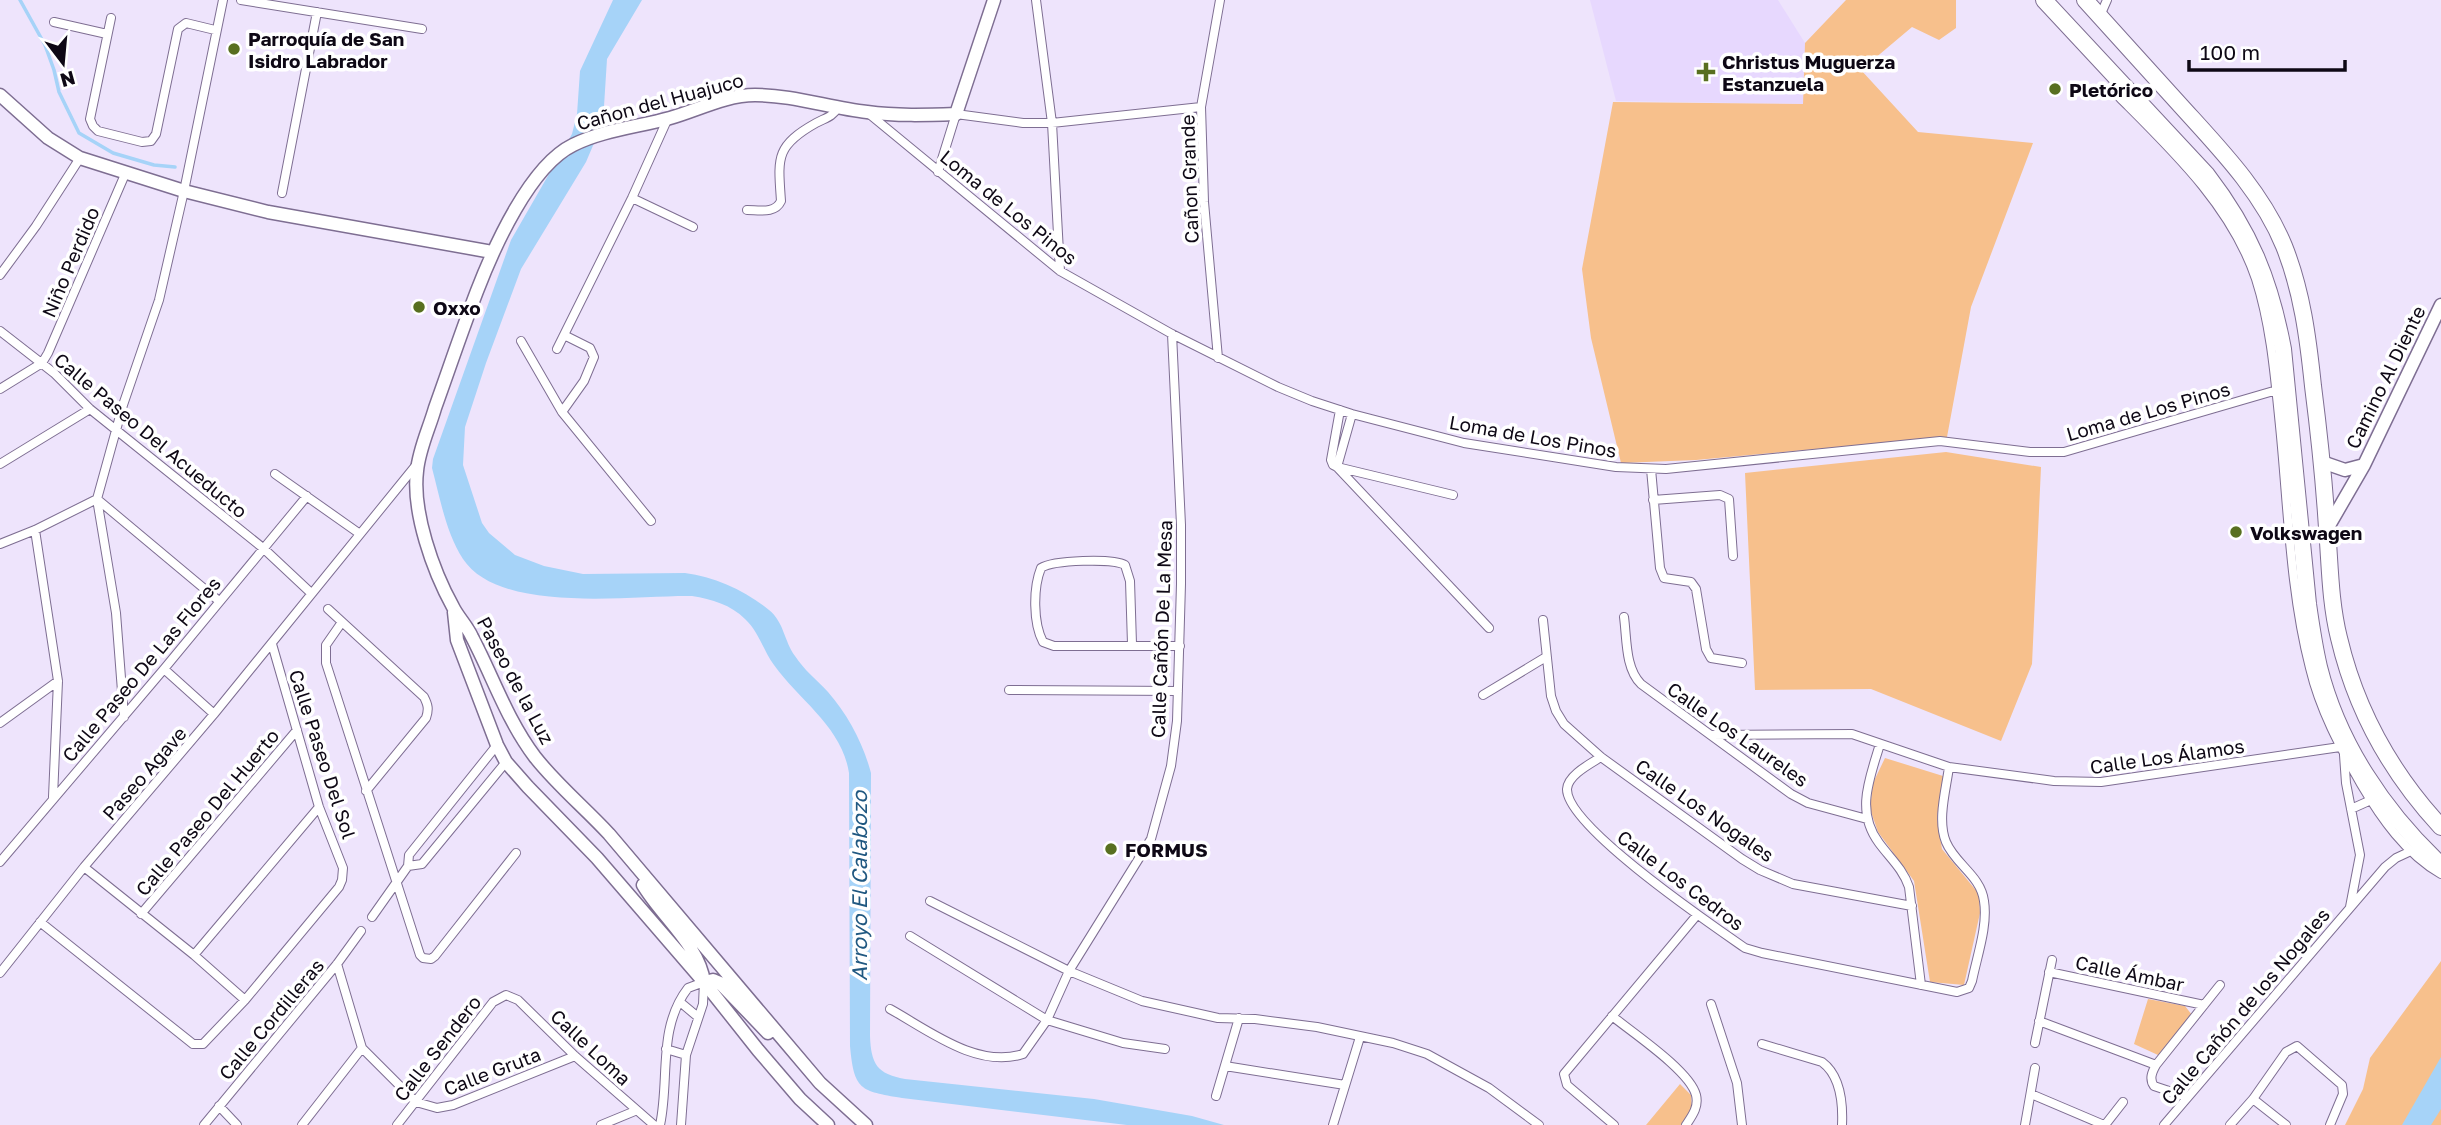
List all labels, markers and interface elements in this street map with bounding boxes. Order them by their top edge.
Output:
place label: Parroquía de San Isidro Labrador [248,27,404,72]
north arrow [28,28,98,98]
scale bar [2189,28,2345,72]
text: 100 m [2200,39,2260,65]
marker: Parroquía de San Isidro Labrador [226,41,242,57]
place label: Christus Muguerza Estanzuela [1722,50,1895,95]
marker: Christus Muguerza Estanzuela [1696,62,1716,82]
text: N [58,67,78,93]
street label: Cañon del Huajuco [574,68,746,134]
place label: Pletórico [2069,78,2153,101]
marker: Pletórico [2047,81,2063,97]
street label: Cañon Grande [1175,114,1203,244]
street label: Loma de Los Pinos [936,145,1082,269]
street label: Niño Perdido [36,203,104,321]
place label: Oxxo [433,296,481,319]
marker: Oxxo [411,299,427,315]
street label: Camino Al Diente [2340,302,2430,452]
street label: Calle Paseo Del Acueducto [50,348,252,522]
street label: Loma de Los Pinos [2063,377,2233,445]
street label: Loma de Los Pinos [1448,410,1618,462]
street label: Calle Cañón De La Mesa [1146,520,1176,738]
place label: Volkswagen [2250,521,2362,544]
marker: Volkswagen [2228,524,2244,540]
street label: Calle Paseo De Las Flores [57,572,225,766]
street label: Paseo de la Luz [473,612,559,748]
street label: Calle Paseo Del Sol [285,667,361,841]
street label: Calle Los Laureles [1663,677,1813,791]
street label: Paseo Agave [97,722,191,824]
street label: Calle Paseo Del Huerto [131,724,283,900]
street label: Calle Los Álamos [2088,734,2246,778]
street label: Calle Los Nogales [1631,754,1779,866]
water label: Arroyo El Calabozo [846,790,872,981]
street label: Calle Los Cedros [1613,825,1749,935]
place label: FORMUS [1125,838,1208,861]
marker: FORMUS [1103,841,1119,857]
street label: Calle Cañón de los Nogales [2156,903,2334,1109]
street label: Calle Ámbar [2073,950,2187,996]
street label: Calle Cordilleras [214,954,328,1084]
street label: Calle Sendero [389,991,485,1105]
street label: Calle Loma [546,1004,636,1090]
street label: Calle Gruta [440,1042,544,1100]

